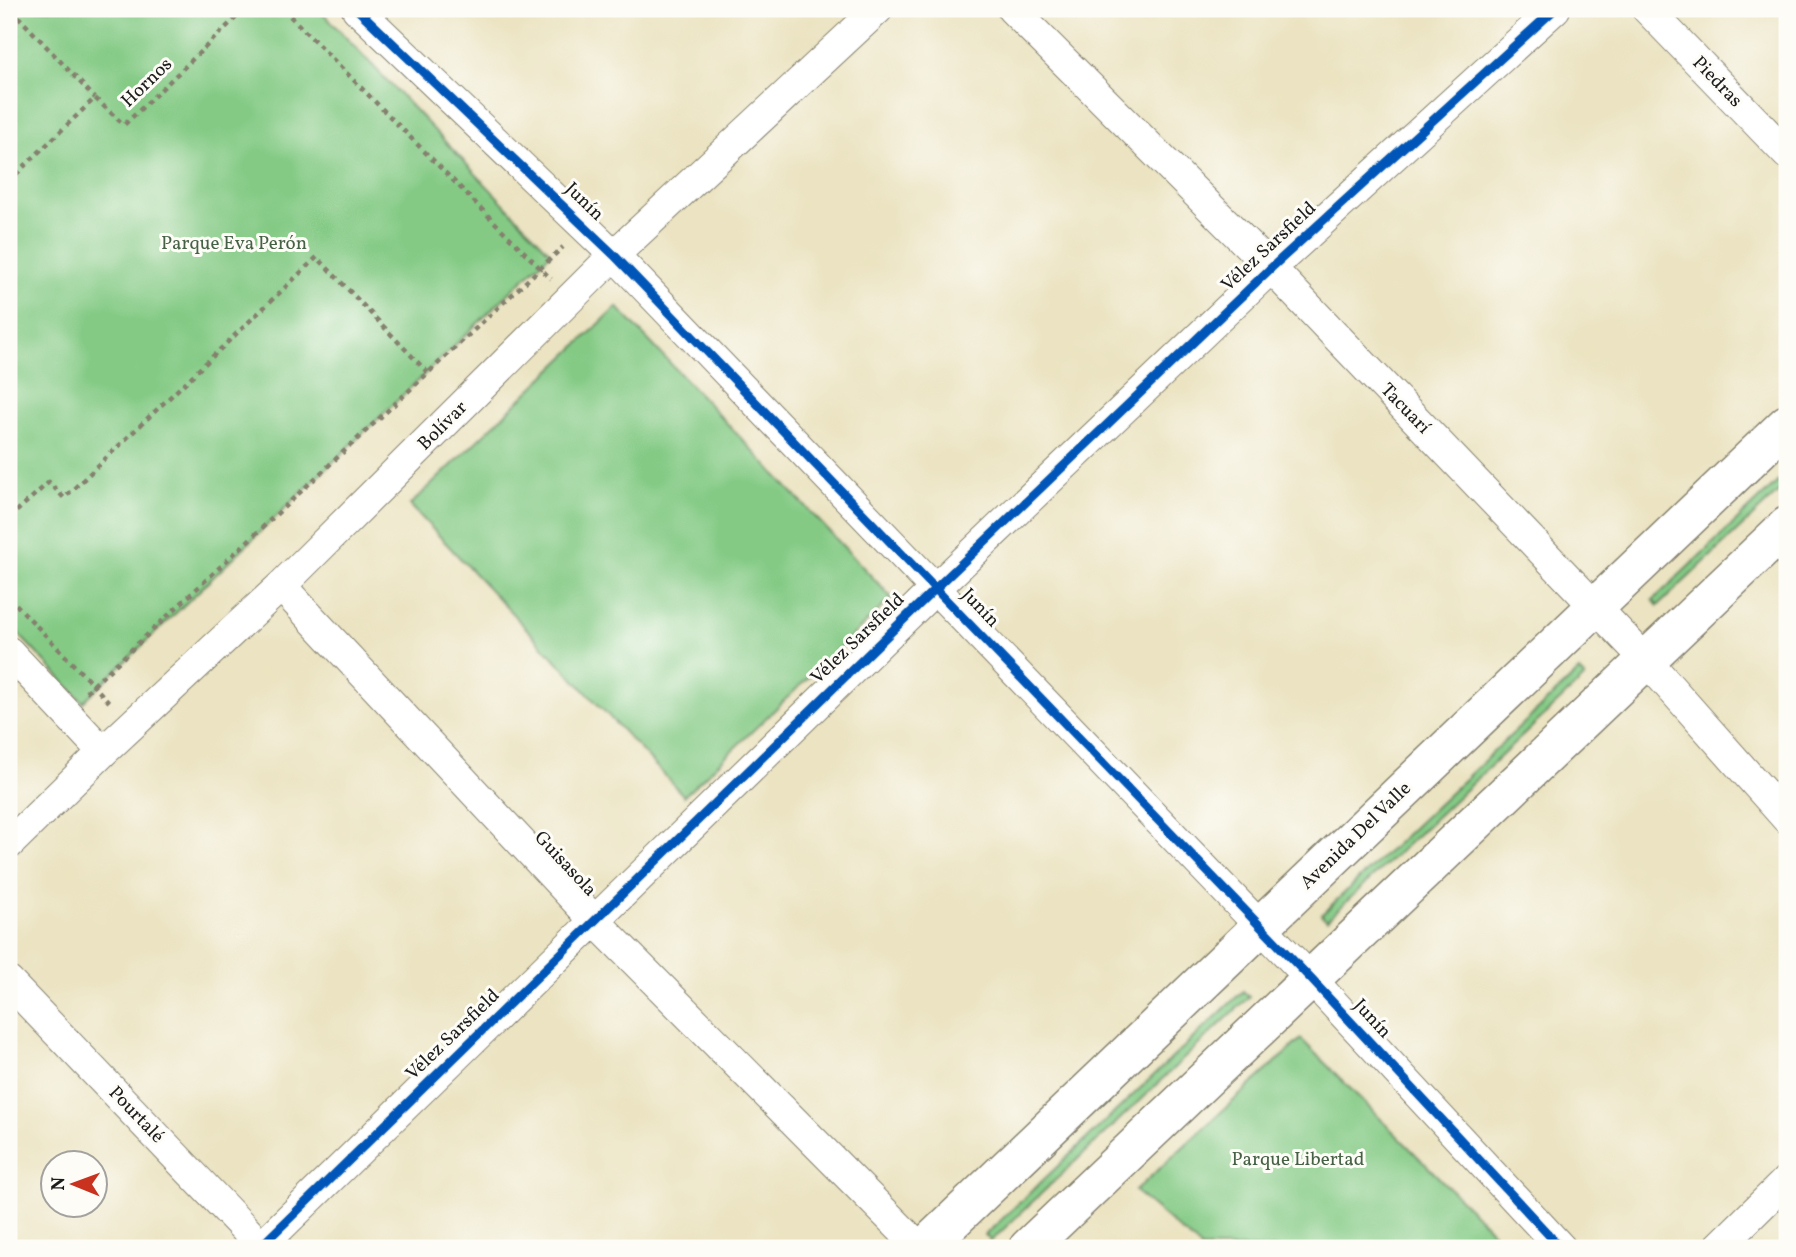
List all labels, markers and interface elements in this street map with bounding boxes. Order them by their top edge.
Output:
street label: Piedras [1686,51,1748,113]
street label: Hornos [116,52,178,114]
street label: Junín [559,177,609,227]
street label: Vélez Sarsfield [1216,196,1322,298]
park label: Parque Eva Perón [161,231,307,257]
street label: Tacuarí [1374,378,1436,440]
street label: Bolívar [412,395,474,457]
street label: Junín [955,583,1005,633]
street label: Vélez Sarsfield [805,587,911,691]
street label: Avenida Del Valle [1295,776,1417,896]
street label: Guisasola [528,825,602,903]
street label: Vélez Sarsfield [400,983,506,1087]
street label: Junín [1347,994,1397,1044]
street label: Pourtalé [102,1081,170,1149]
park label: Parque Libertad [1232,1147,1364,1173]
north arrow [38,1148,108,1218]
text: N [46,1176,72,1191]

